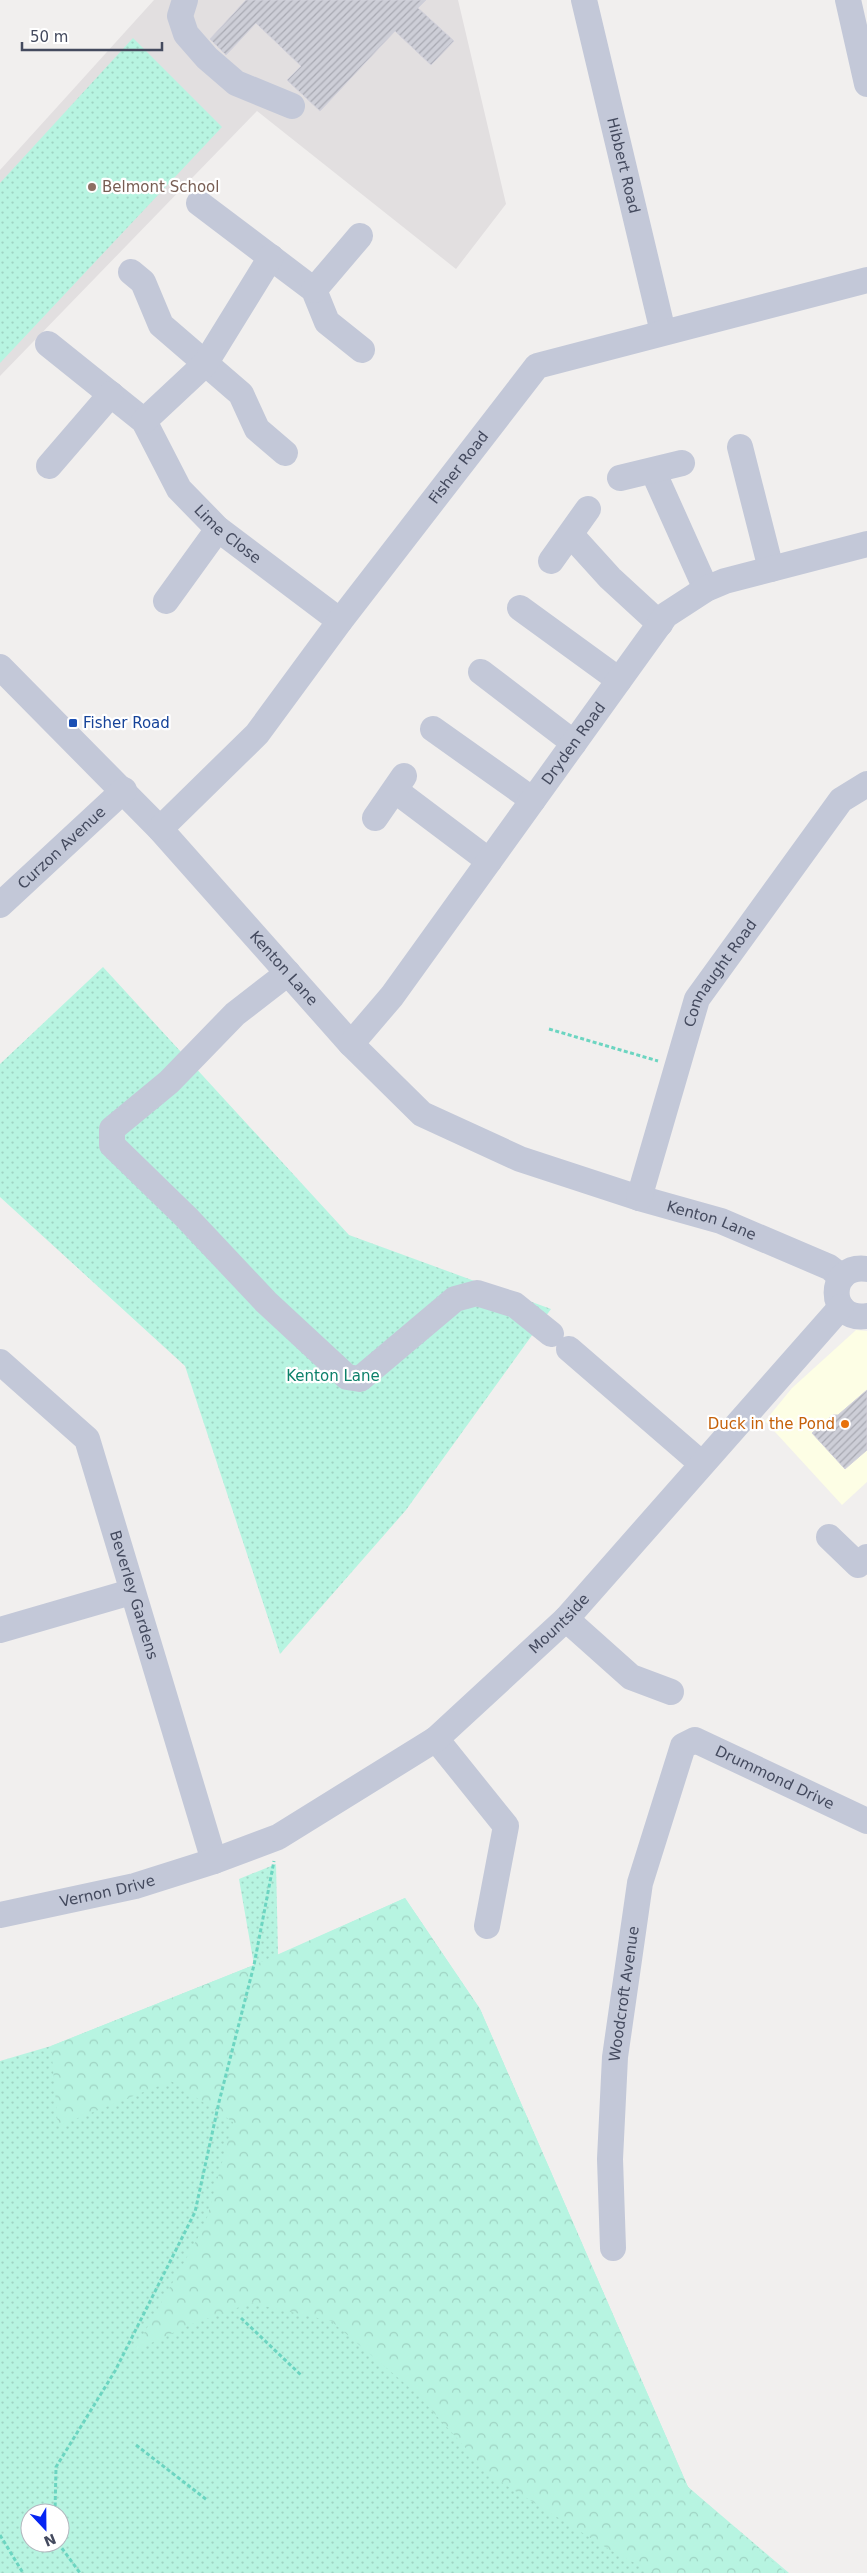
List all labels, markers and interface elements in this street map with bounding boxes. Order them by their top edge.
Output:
scale bar [22,20,162,52]
text: 50 m [30,28,68,46]
street label: Hibbert Road [603,116,643,215]
place label: Belmont School [102,178,219,196]
marker: Belmont School [86,181,98,193]
street label: Fisher Road [425,428,492,507]
street label: Lime Close [190,501,265,567]
street label: Dryden Road [538,699,609,788]
place label: Fisher Road [83,714,170,732]
marker: Fisher Road [67,717,79,729]
street label: Curzon Avenue [14,803,109,893]
street label: Connaught Road [680,916,761,1029]
street label: Kenton Lane [246,927,322,1009]
street label: Kenton Lane [665,1197,759,1244]
park label: Kenton Lane [286,1367,380,1385]
place label: Duck in the Pond [708,1415,835,1433]
marker: Duck in the Pond [839,1418,851,1430]
street label: Beverley Gardens [106,1528,162,1662]
street label: Mountside [525,1590,593,1658]
street label: Drummond Drive [712,1742,837,1813]
street label: Vernon Drive [58,1871,157,1911]
street label: Woodcroft Avenue [605,1925,643,2063]
north arrow [20,2503,70,2553]
text: N [41,2530,58,2550]

